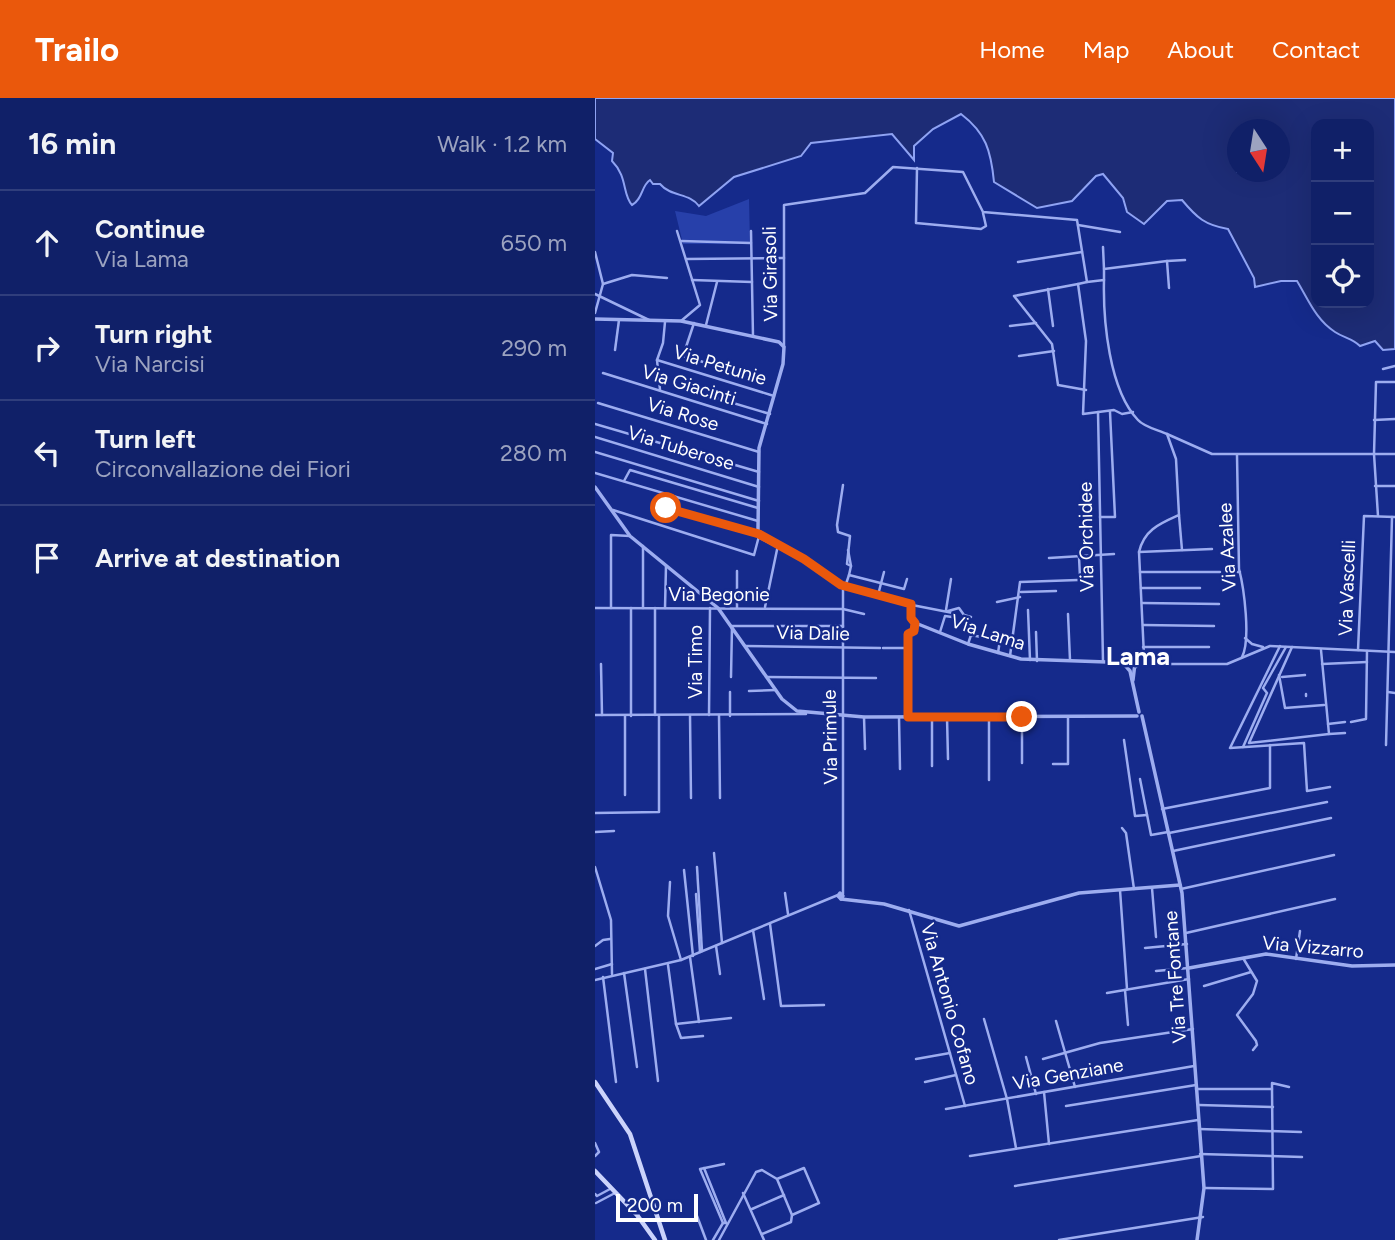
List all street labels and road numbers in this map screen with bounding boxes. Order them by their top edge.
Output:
street label: Via Girasoli [758,226,782,322]
street label: Via Petunie [671,340,769,390]
street label: Via Giacinti [639,360,739,410]
street label: Via Rose [644,392,722,436]
street label: Via Tuberose [625,421,737,475]
street label: Via Orchidee [1074,482,1098,592]
street label: Via Azalee [1213,502,1241,592]
street label: Via Vascelli [1334,539,1360,637]
street label: Via Begonie [668,583,770,606]
street label: Via Lama [948,609,1028,655]
street label: Via Dalie [776,621,850,645]
street label: Via Timo [684,625,707,699]
street label: Via Primule [818,689,842,785]
street label: Via Tre Fontane [1159,910,1191,1044]
street label: Via Antonio Cofano [916,920,984,1088]
street label: Via Vizzarro [1261,931,1365,963]
street label: Via Genziane [1011,1053,1125,1095]

